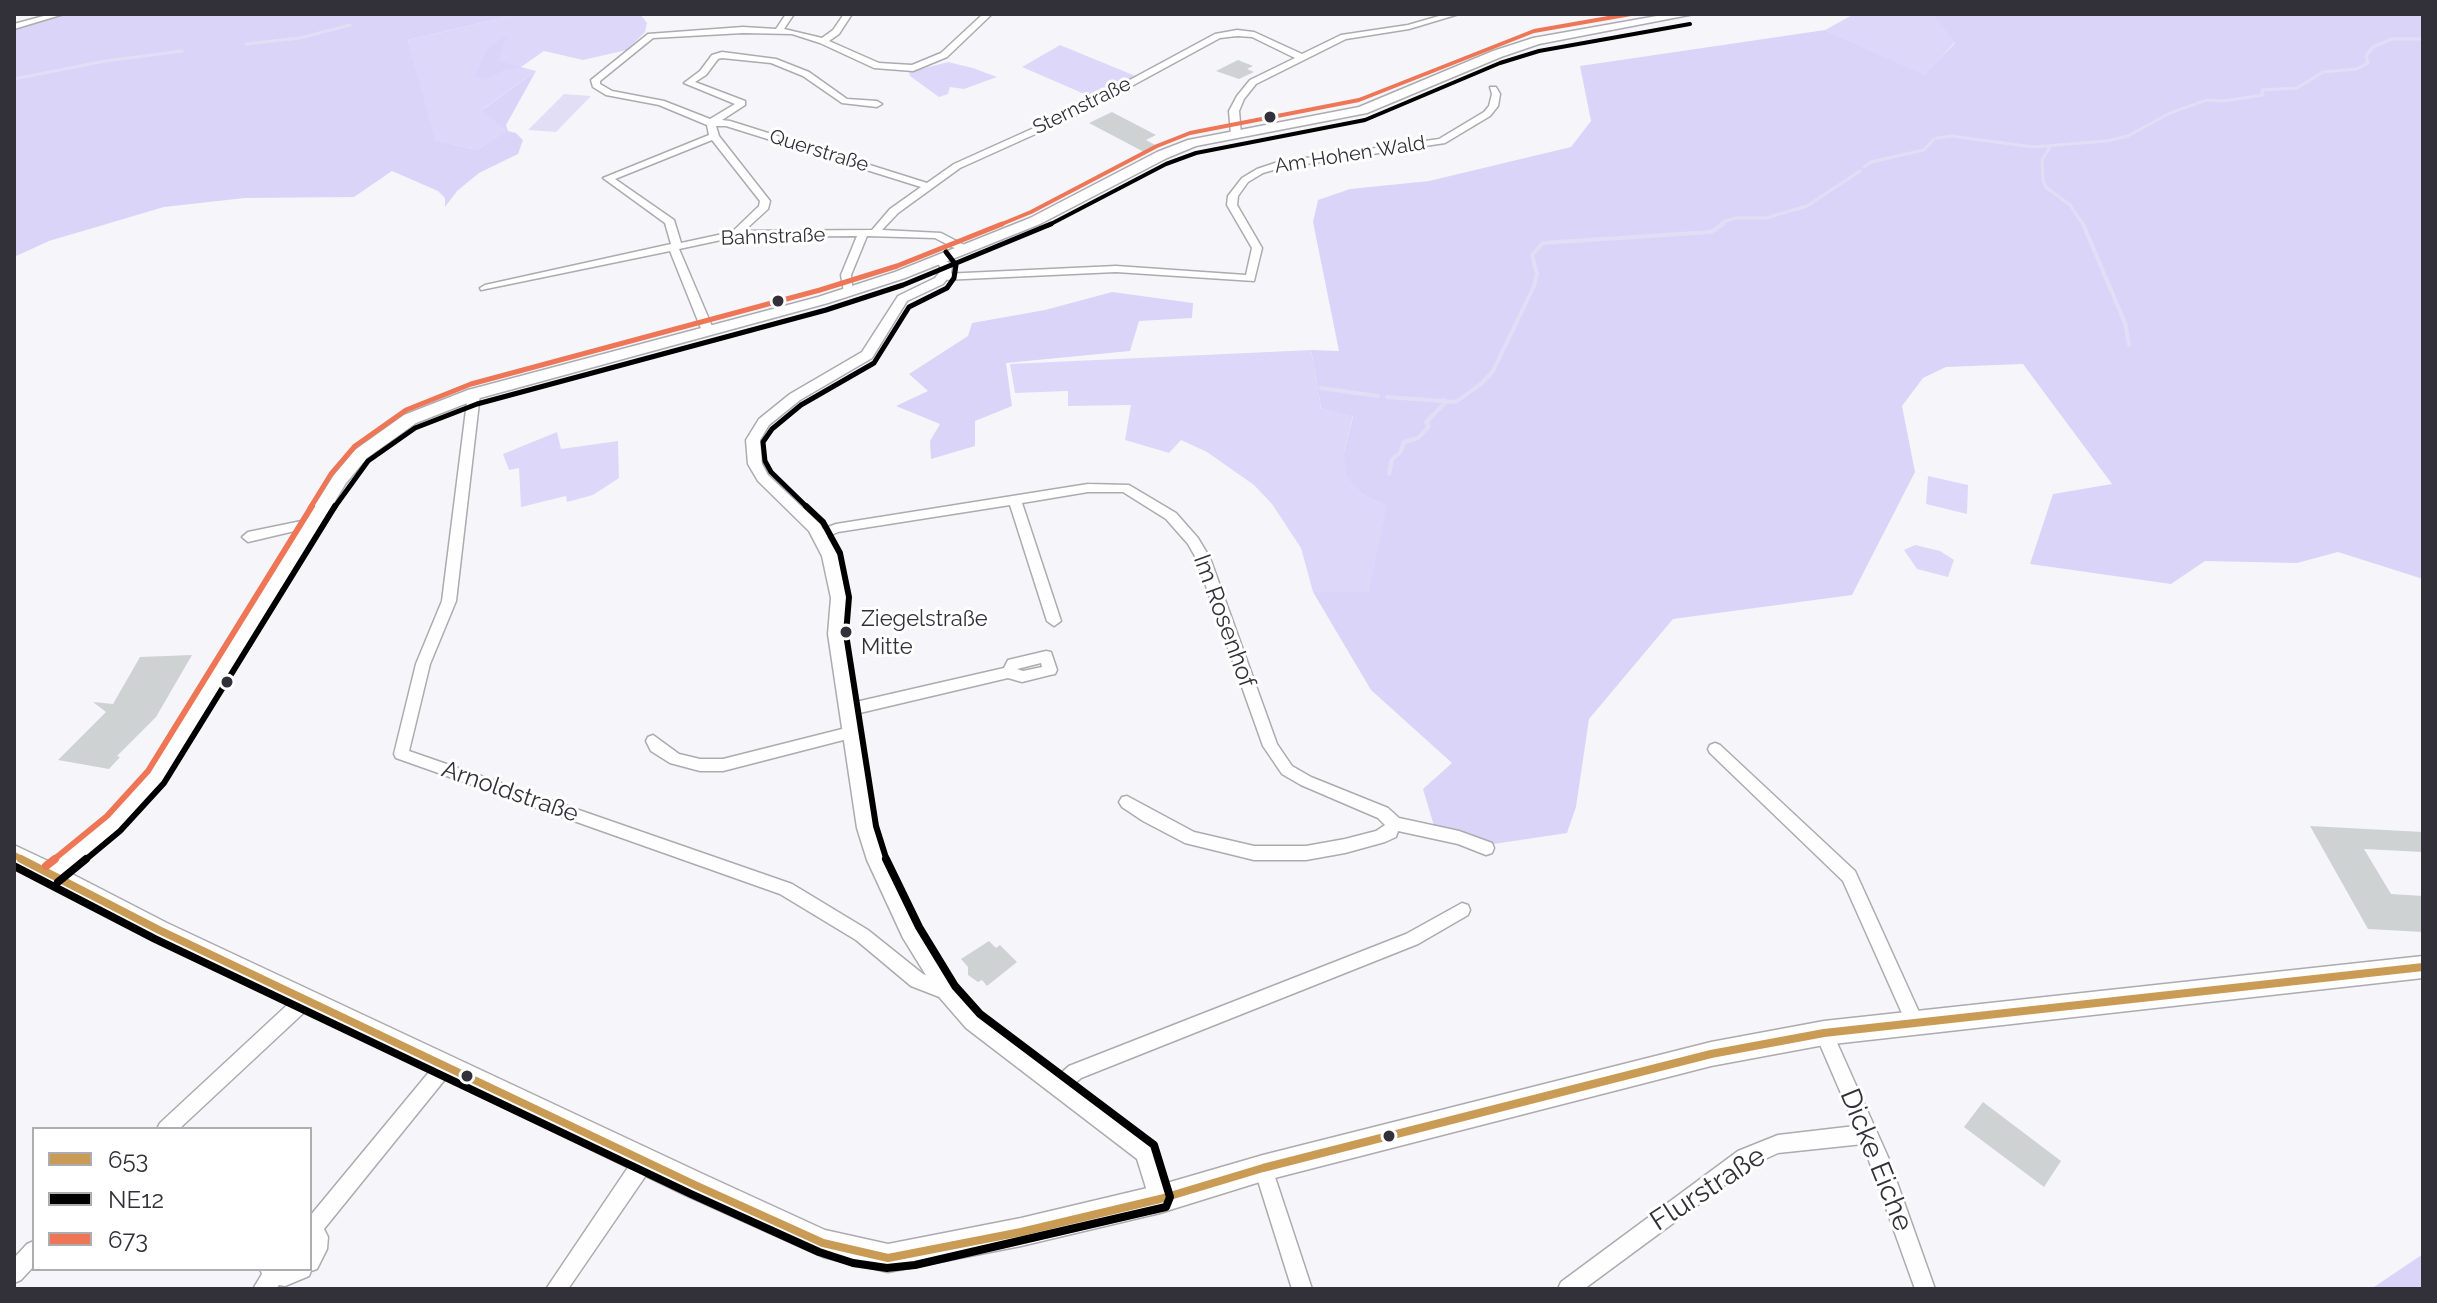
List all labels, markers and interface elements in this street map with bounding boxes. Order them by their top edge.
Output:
street label: Sternstraße [1029,72,1135,140]
unlabelled marker [1262,109,1278,125]
street label: Querstraße [766,125,872,177]
street label: Am Hohen Wald [1273,131,1427,179]
street label: Bahnstraße [720,223,826,251]
unlabelled marker [770,293,786,309]
street label: Im Rosenhof [1187,551,1261,691]
place label: Ziegelstraße Mitte [861,606,988,658]
marker: Ziegelstraße Mitte [838,624,854,640]
unlabelled marker [219,674,235,690]
street label: Arnoldstraße [438,755,582,829]
unlabelled marker [459,1068,475,1084]
street label: Dicke Eiche [1832,1084,1920,1236]
legend [32,1127,312,1271]
unlabelled marker [1381,1128,1397,1144]
street label: Flurstraße [1644,1139,1772,1239]
text: 653 [108,1145,148,1174]
text: NE12 [108,1185,164,1214]
text: 673 [108,1225,148,1254]

